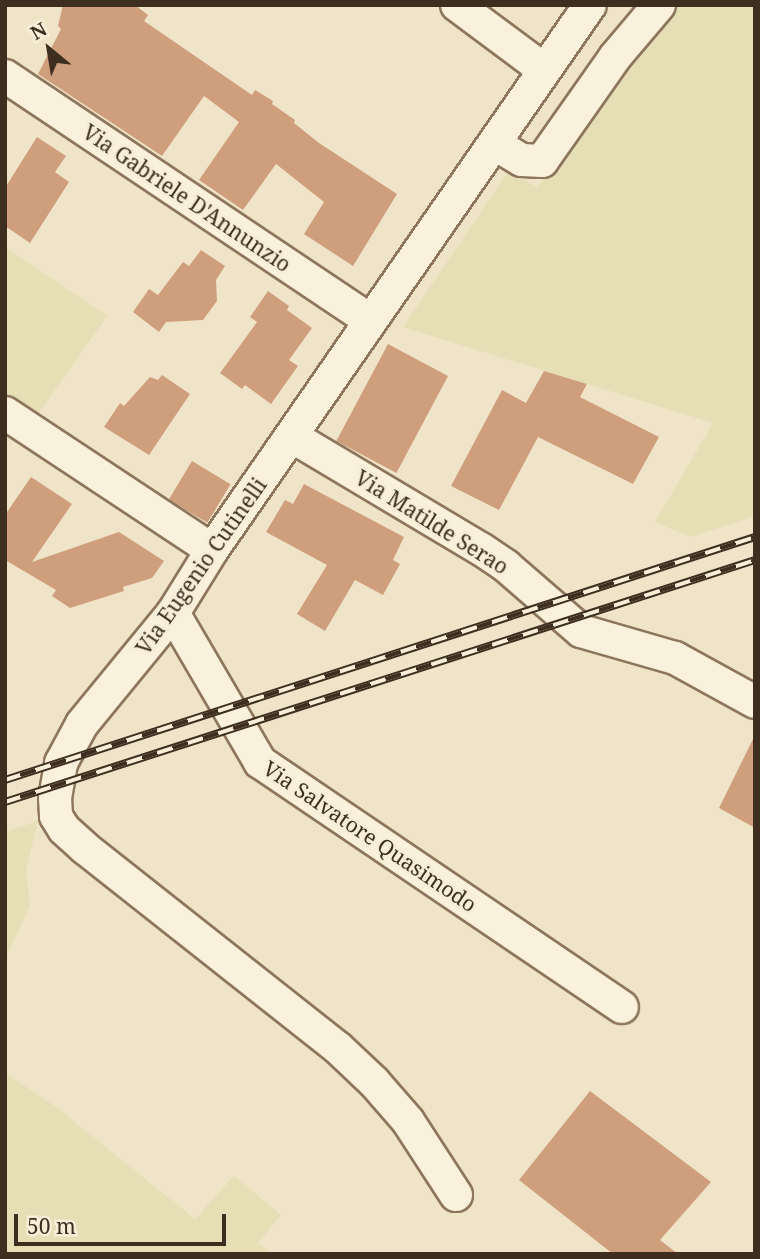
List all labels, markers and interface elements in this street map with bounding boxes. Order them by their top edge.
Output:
north arrow [14,14,84,84]
text: N [26,16,51,46]
street label: Via Gabriele D'Annunzio [78,119,296,277]
street label: Via Matilde Serao [351,465,513,579]
street label: Via Eugenio Cutinelli [131,473,271,659]
street label: Via Salvatore Quasimodo [259,755,481,917]
scale bar [18,1200,229,1244]
text: 50 m [27,1212,76,1240]

